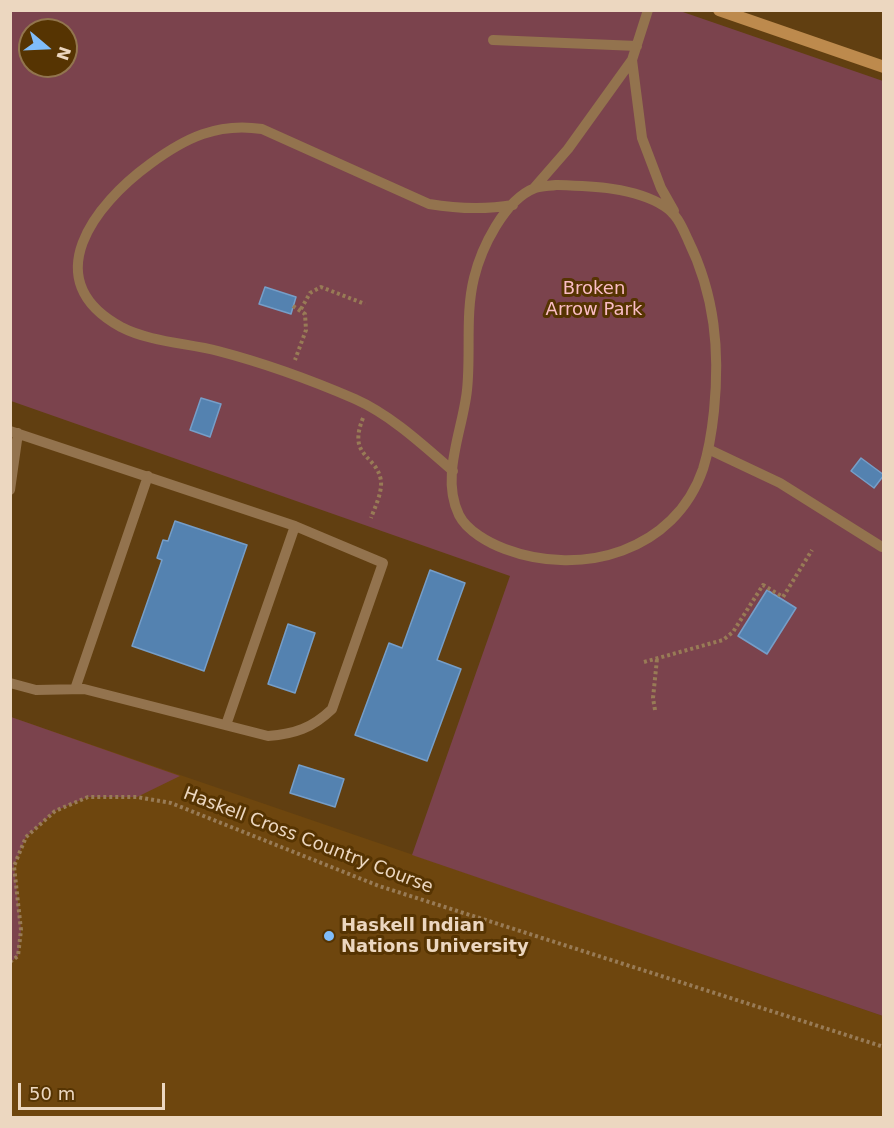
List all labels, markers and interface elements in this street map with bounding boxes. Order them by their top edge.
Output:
north arrow [18,18,78,78]
text: N [52,44,75,63]
park label: Broken Arrow Park [546,278,642,320]
street label: Haskell Cross Country Course [180,783,436,899]
place label: Haskell Indian Nations University [341,915,529,958]
marker: Haskell Indian Nations University [322,929,336,943]
scale bar [21,1071,168,1109]
text: 50 m [29,1083,75,1104]

